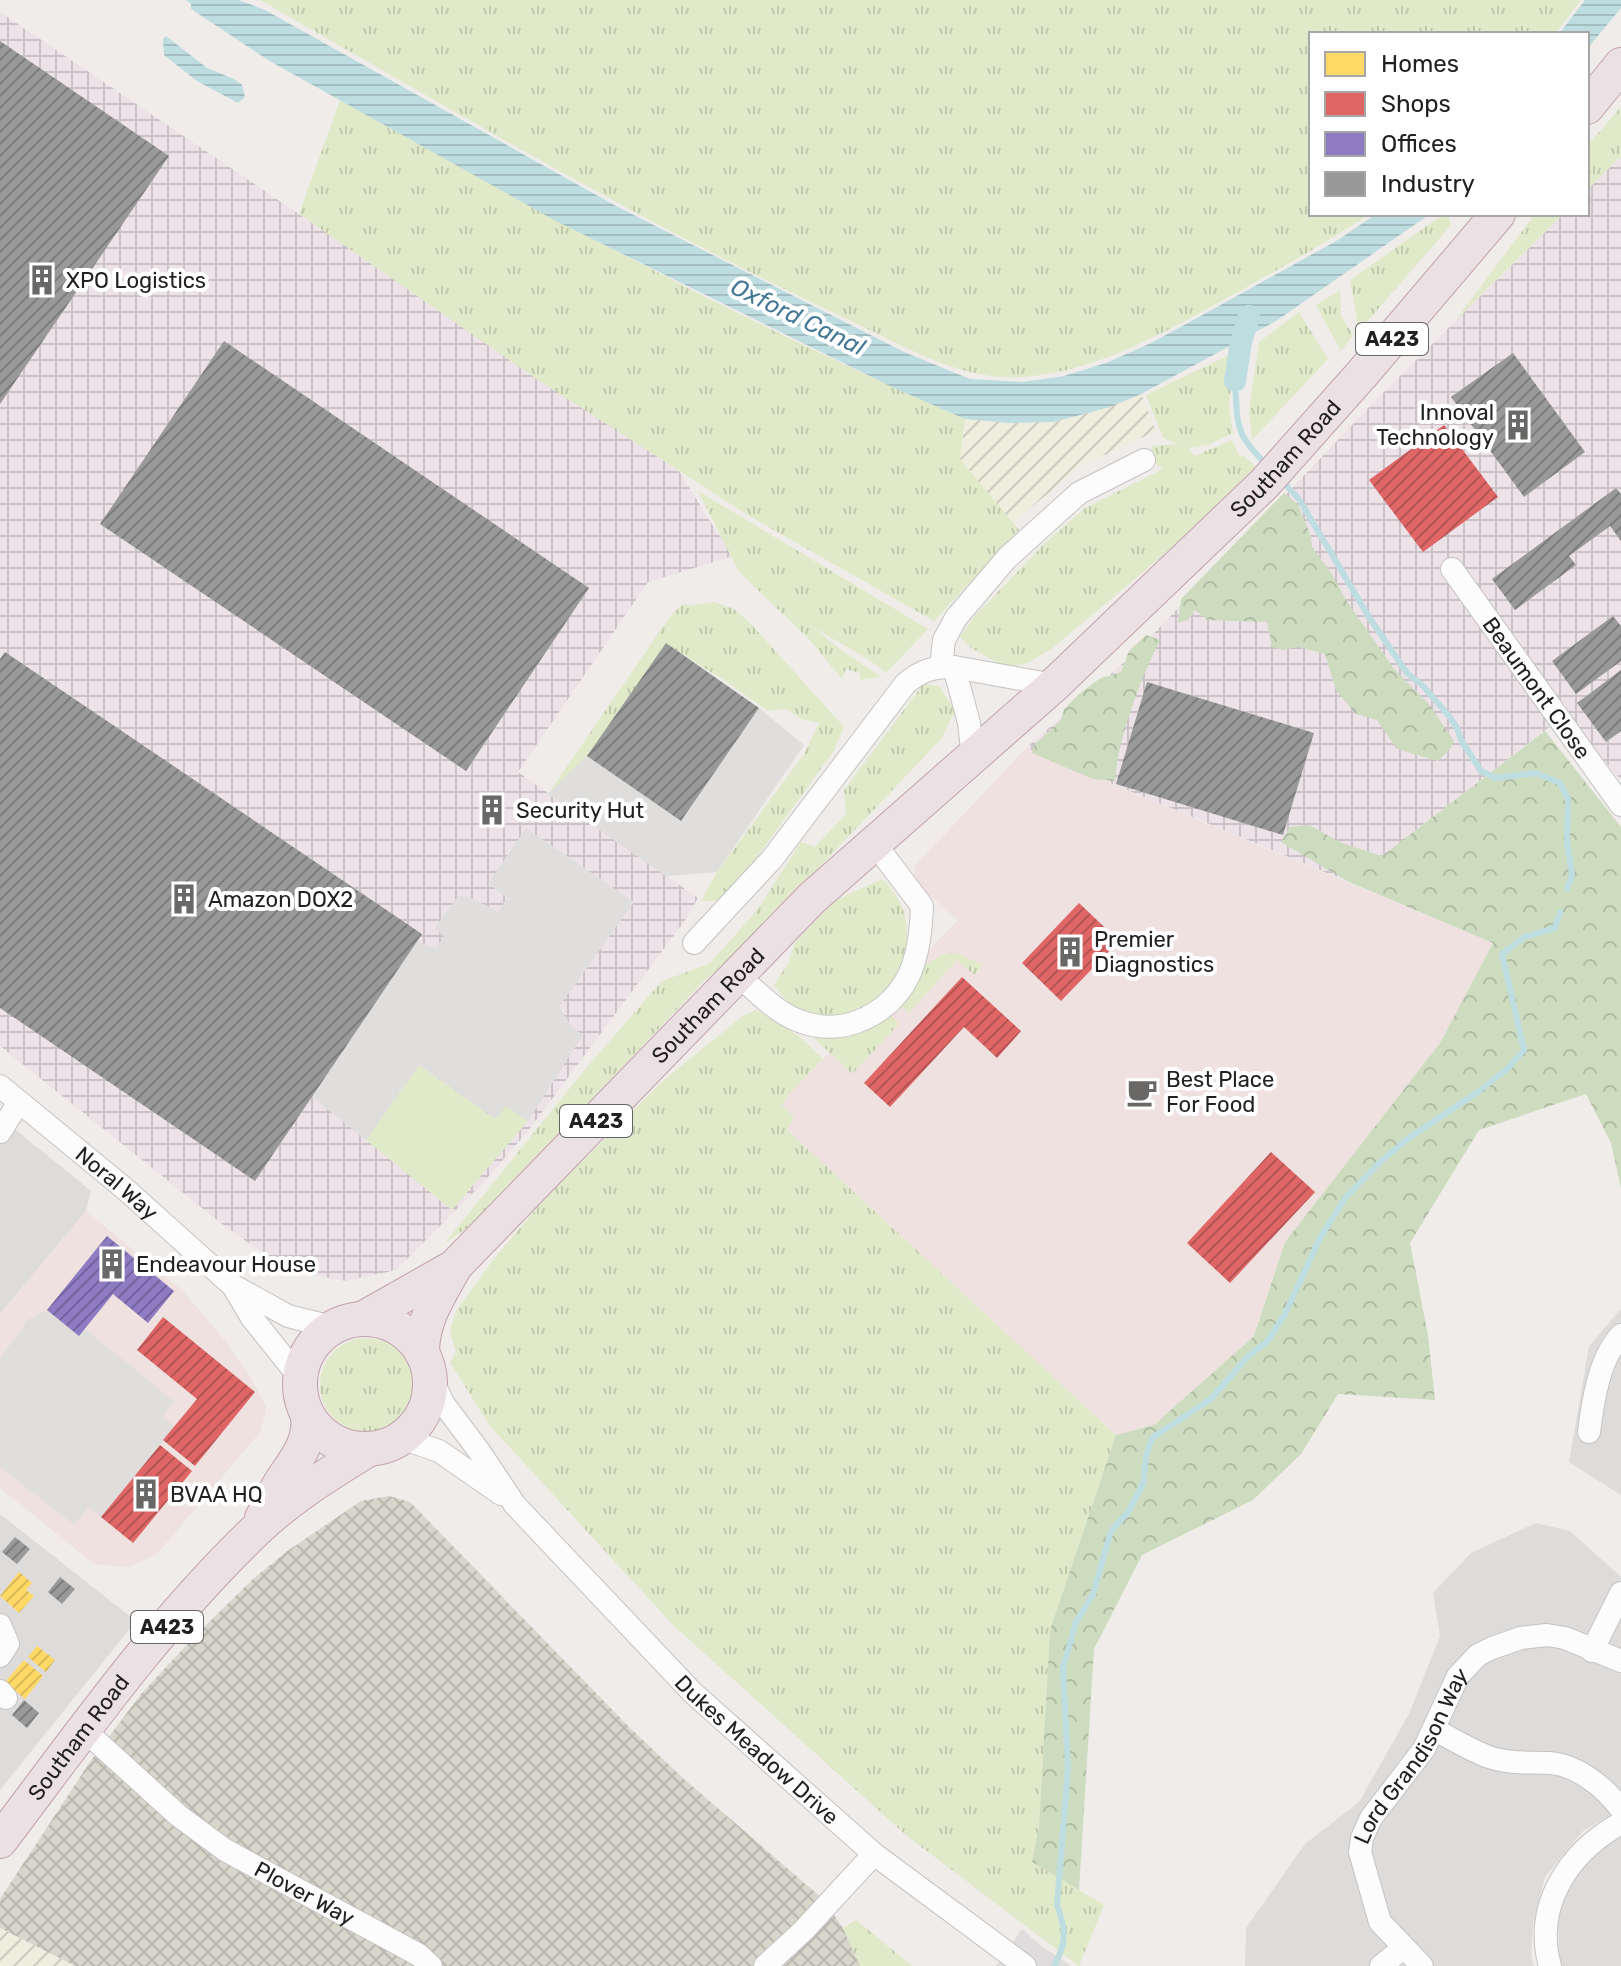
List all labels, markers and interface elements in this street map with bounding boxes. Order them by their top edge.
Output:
legend [1309,32,1589,216]
text: Homes [1381,50,1459,78]
text: Shops [1381,90,1451,118]
text: Offices [1381,130,1457,158]
text: Industry [1381,170,1475,198]
building icon: XPO Logistics [25,263,59,297]
place label: XPO Logistics [66,267,206,294]
water label: Oxford Canal [726,272,871,362]
road number: A423 [1356,323,1428,355]
street label: Southam Road [1225,394,1347,523]
place label: Innoval Technology [1376,399,1494,451]
building icon: Innoval Technology [1501,408,1535,442]
street label: Beaumont Close [1477,612,1596,764]
building icon: Security Hut [475,793,509,827]
place label: Security Hut [516,797,645,824]
building icon: Amazon DOX2 [167,882,201,916]
place label: Amazon DOX2 [208,886,353,913]
place label: Premier Diagnostics [1094,926,1214,978]
building icon: Premier Diagnostics [1053,935,1087,969]
street label: Southam Road [646,942,770,1069]
place label: Best Place For Food [1166,1066,1274,1118]
cafe icon: Best Place For Food [1125,1075,1159,1109]
road number: A423 [560,1105,632,1137]
street label: Noral Way [70,1141,163,1226]
building icon: Endeavour House [95,1247,129,1281]
place label: Endeavour House [136,1251,316,1278]
building icon: BVAA HQ [129,1477,163,1511]
place label: BVAA HQ [170,1481,263,1508]
road number: A423 [131,1611,203,1643]
street label: Lord Grandison Way [1348,1661,1473,1848]
street label: Southam Road [22,1669,135,1806]
street label: Dukes Meadow Drive [669,1669,844,1830]
street label: Plover Way [250,1856,359,1932]

